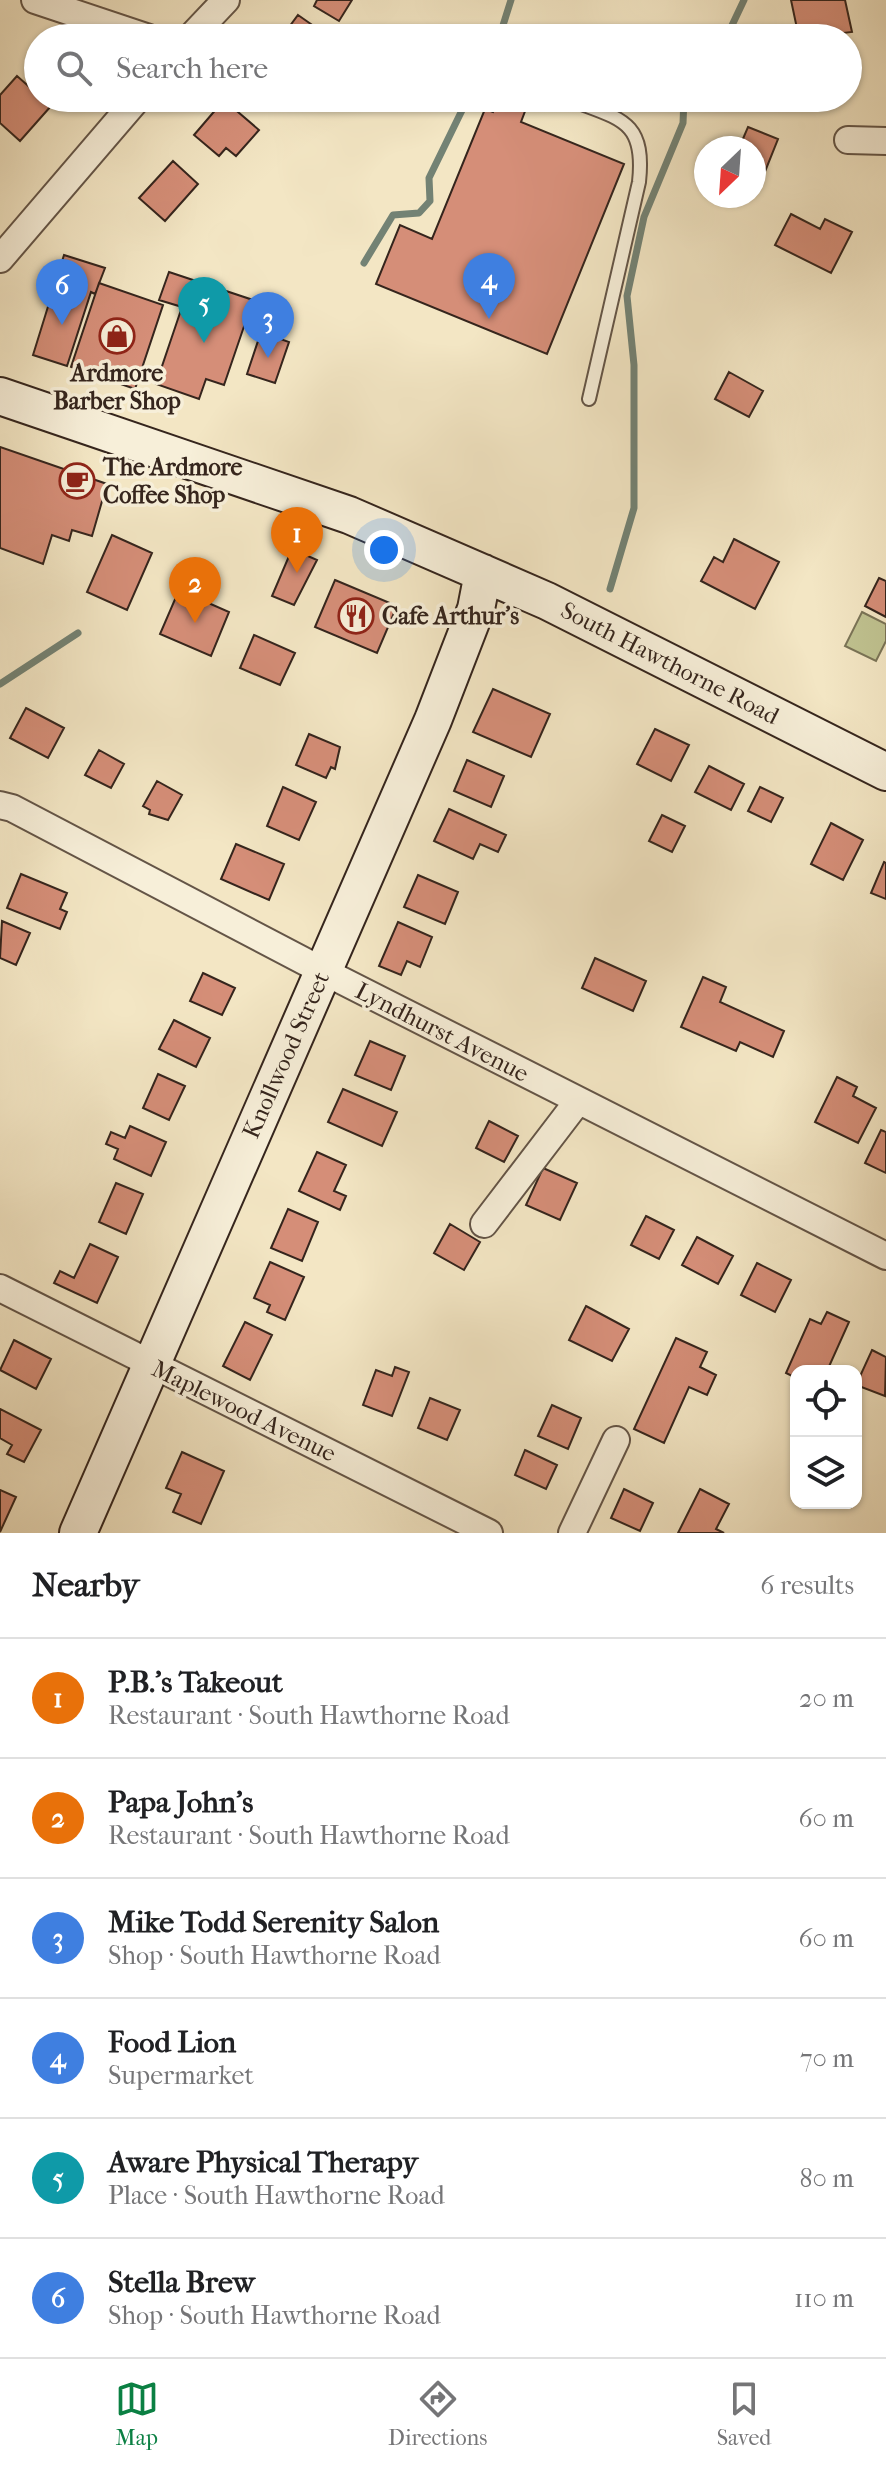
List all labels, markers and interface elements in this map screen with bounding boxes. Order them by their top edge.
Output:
search box [24,24,862,112]
icon: search [52,46,96,90]
text: Search here [116,51,268,86]
north arrow [694,136,766,208]
pin: 4 [463,253,515,319]
pin: 6 [36,259,88,325]
pin: 5 [178,277,230,343]
pin: 3 [242,292,294,358]
shop icon: Ardmore Barber Shop [98,317,136,355]
place label: Ardmore Barber Shop [53,359,181,415]
place label: The Ardmore Coffee Shop [102,453,243,509]
cafe icon: The Ardmore Coffee Shop [58,462,96,500]
pin: 1 [271,507,323,573]
your location [364,530,404,570]
pin: 2 [169,557,221,623]
street label: South Hawthorne Road [556,596,785,731]
restaurant icon: Cafe Arthur's [337,597,375,635]
place label: Cafe Arthur's [382,602,519,630]
street label: Knollwood Street [237,967,335,1143]
street label: Lyndhurst Avenue [351,976,533,1088]
street label: Maplewood Avenue [147,1354,341,1468]
map controls [790,1365,862,1509]
button: locate [790,1365,862,1437]
button: layers [790,1437,862,1509]
text: Nearby [32,1565,139,1605]
text: 6 results [760,1570,854,1601]
text: P.B.'s Takeout [108,1665,283,1700]
text: 1 [53,1683,63,1714]
text: 20 m [799,1683,854,1714]
text: Restaurant · South Hawthorne Road [108,1700,510,1731]
text: Papa John's [108,1785,253,1820]
text: 2 [51,1803,65,1834]
text: 60 m [798,1803,854,1834]
text: Restaurant · South Hawthorne Road [108,1820,510,1851]
text: Mike Todd Serenity Salon [108,1905,439,1940]
text: 3 [53,1923,63,1954]
text: 60 m [798,1923,854,1954]
text: Shop · South Hawthorne Road [108,1940,441,1971]
text: Food Lion [108,2025,236,2060]
text: 4 [50,2043,66,2074]
text: 70 m [800,2043,854,2074]
text: Supermarket [108,2060,254,2091]
text: Aware Physical Therapy [108,2145,418,2180]
text: 5 [52,2163,64,2194]
text: 80 m [799,2163,854,2194]
text: Place · South Hawthorne Road [108,2180,445,2211]
text: Stella Brew [108,2265,255,2300]
text: 6 [51,2283,65,2314]
text: 110 m [794,2283,854,2314]
text: Shop · South Hawthorne Road [108,2300,441,2331]
tab: Map [115,2377,159,2451]
tab: Directions [388,2377,487,2451]
tab: Saved [717,2377,771,2451]

